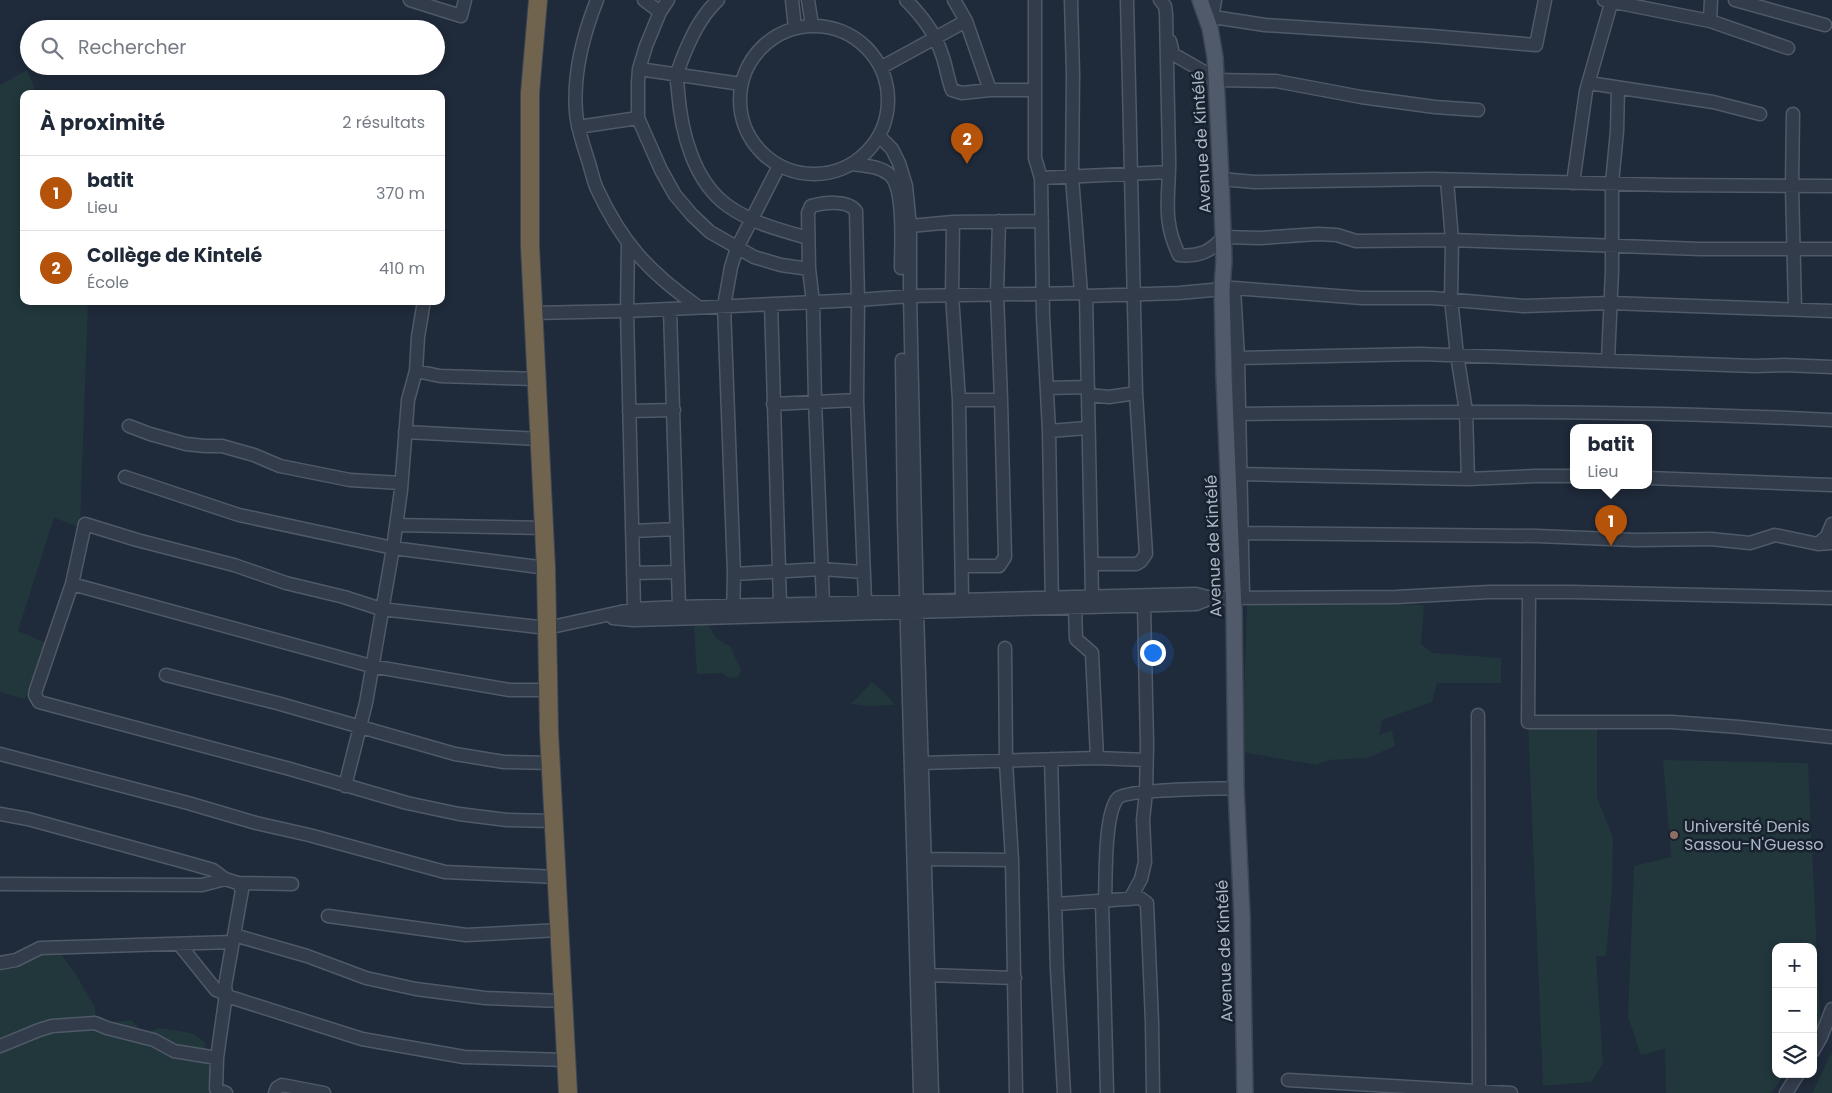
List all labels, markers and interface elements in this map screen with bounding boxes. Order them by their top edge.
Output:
search box [20,20,445,75]
icon: search [38,34,66,62]
text: Rechercher [78,34,186,61]
street label: Avenue de Kintélé [1186,70,1217,214]
text: À proximité [40,108,165,137]
text: 2 résultats [342,111,425,134]
pin: 2 [951,123,983,164]
text: batit [87,167,134,194]
text: 1 [53,182,59,205]
text: 370 m [376,182,425,205]
text: Lieu [87,196,118,219]
text: Collège de Kintelé [87,242,262,269]
text: 2 [51,257,61,280]
text: 410 m [379,257,425,280]
text: École [87,271,129,294]
popup [1570,424,1652,489]
text: batit [1588,431,1634,458]
text: Lieu [1588,460,1619,483]
street label: Avenue de Kintélé [1200,474,1227,618]
pin: 1 [1595,505,1627,546]
your location [1140,640,1166,666]
place label: Université Denis Sassou-N'Guesso [1684,815,1824,856]
marker: Université Denis Sassou-N'Guesso [1668,829,1680,841]
street label: Avenue de Kintélé [1211,879,1238,1023]
map controls [1772,943,1817,1078]
button: + [1772,943,1817,988]
button: − [1772,988,1817,1033]
button: layers [1772,1033,1817,1078]

